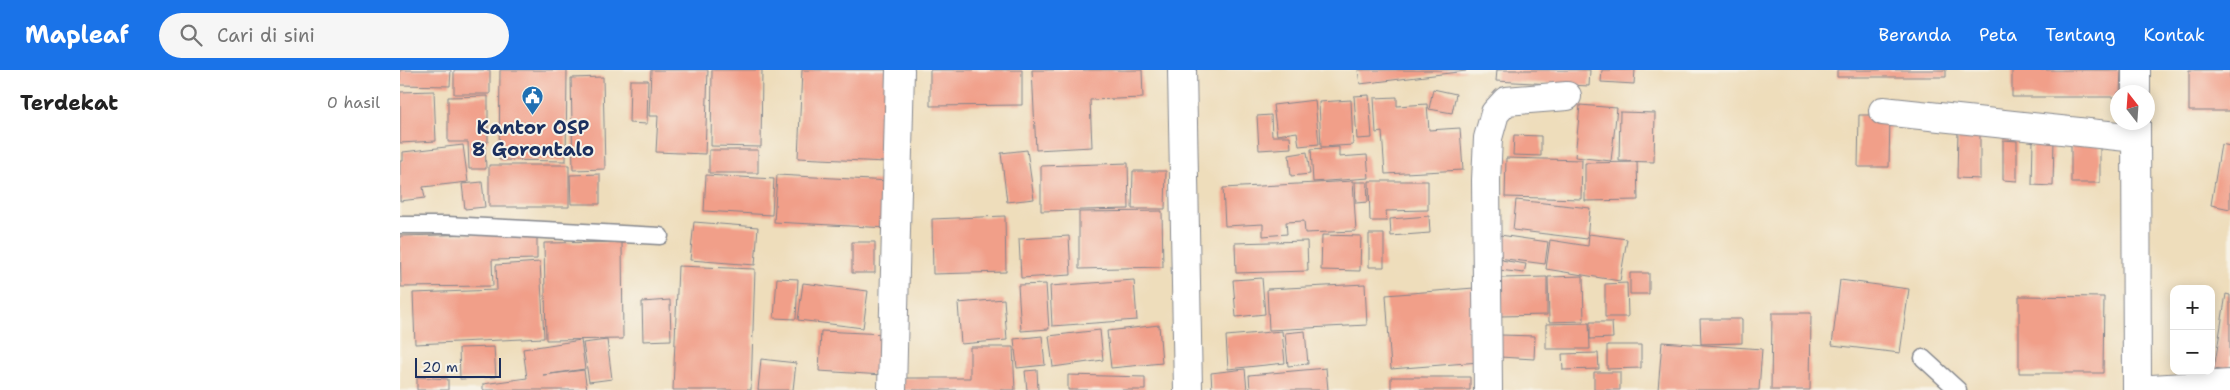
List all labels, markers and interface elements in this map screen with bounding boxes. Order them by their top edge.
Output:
search box [159,13,509,58]
text: Mapleaf [25,19,129,51]
icon: search [177,21,205,49]
text: Cari di sini [217,23,315,48]
text: Beranda [1879,23,1951,47]
text: Peta [1979,23,2017,47]
text: Tentang [2045,23,2116,47]
text: Kontak [2144,23,2205,47]
public building icon: Kantor OSP 8 Gorontalo [521,84,545,115]
north arrow [2110,85,2155,130]
text: Terdekat [20,89,118,117]
text: 0 hasil [327,92,380,113]
place label: Kantor OSP 8 Gorontalo [472,115,594,162]
map controls [2170,285,2215,375]
button: + [2170,285,2215,330]
button: − [2170,330,2215,375]
scale bar [415,355,501,378]
text: 20 m [422,358,458,376]

